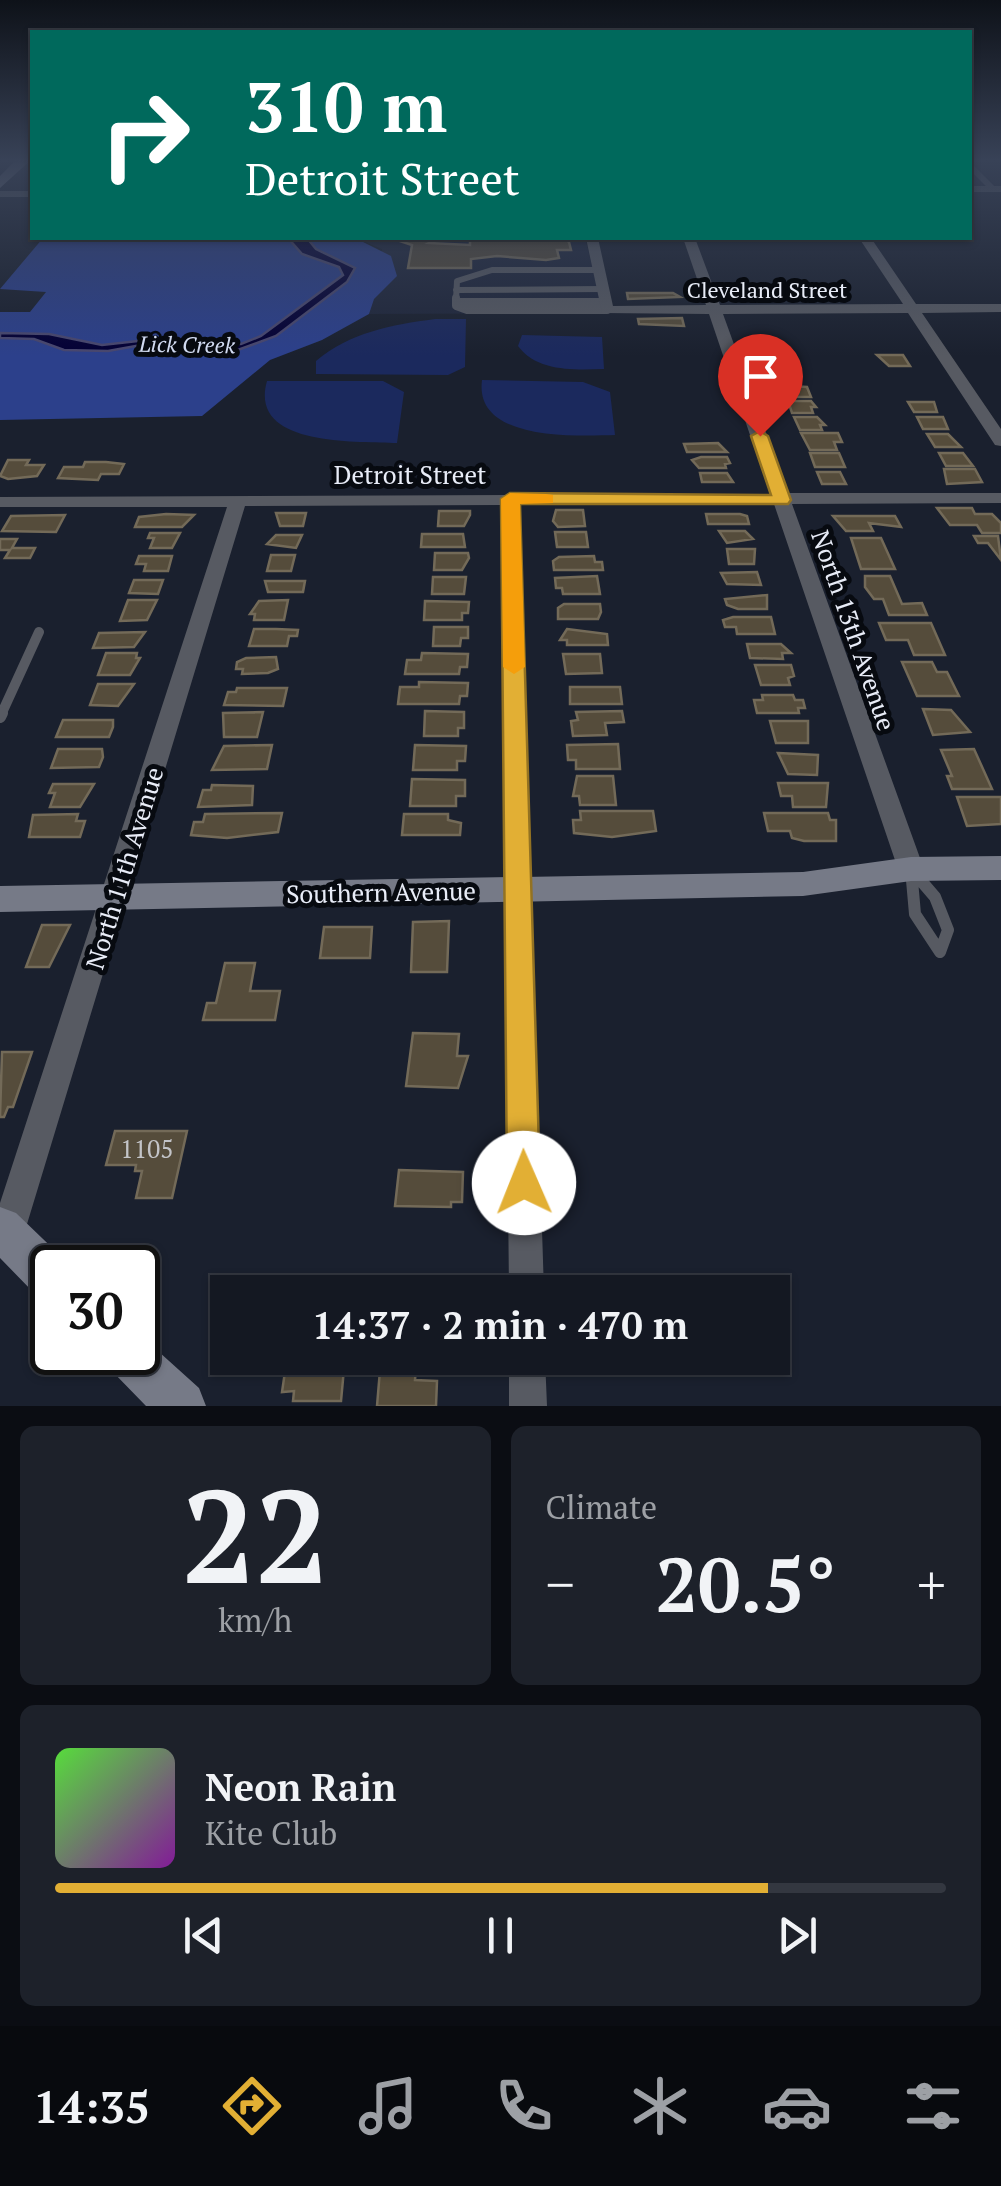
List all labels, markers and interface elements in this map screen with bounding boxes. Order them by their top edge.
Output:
text: 310 m [245,59,447,152]
icon: right [80,70,210,200]
text: Detroit Street [245,148,520,208]
street label: Cleveland Street [687,275,847,304]
water label: Lick Creek [138,329,236,359]
pin [718,334,803,437]
icon: arrive [733,349,788,404]
street label: Detroit Street [334,458,486,491]
street label: North 13th Avenue [804,525,904,735]
street label: North 11th Avenue [78,763,170,973]
street label: Southern Avenue [286,874,476,910]
position arrow [472,1131,576,1235]
house number: 1105 [120,1132,174,1165]
speed limit sign: 30 [30,1245,160,1375]
text: 14:37 · 2 min · 470 m [312,1300,688,1350]
text: 22 [182,1448,329,1620]
text: Climate [546,1486,657,1528]
text: 20.5° [656,1534,836,1633]
text: − [546,1547,575,1620]
text: + [917,1547,946,1620]
text: km/h [218,1599,292,1641]
text: Neon Rain [205,1762,396,1812]
text: Kite Club [205,1812,337,1854]
icon: previous [176,1908,231,1963]
icon: pause [473,1908,528,1963]
icon: next [770,1908,825,1963]
icon: directions [217,2071,287,2141]
icon: music [353,2071,423,2141]
icon: phone [489,2071,559,2141]
icon: climate [625,2071,695,2141]
icon: car [762,2071,832,2141]
icon: filters [898,2071,968,2141]
text: 14:35 [33,2076,150,2136]

